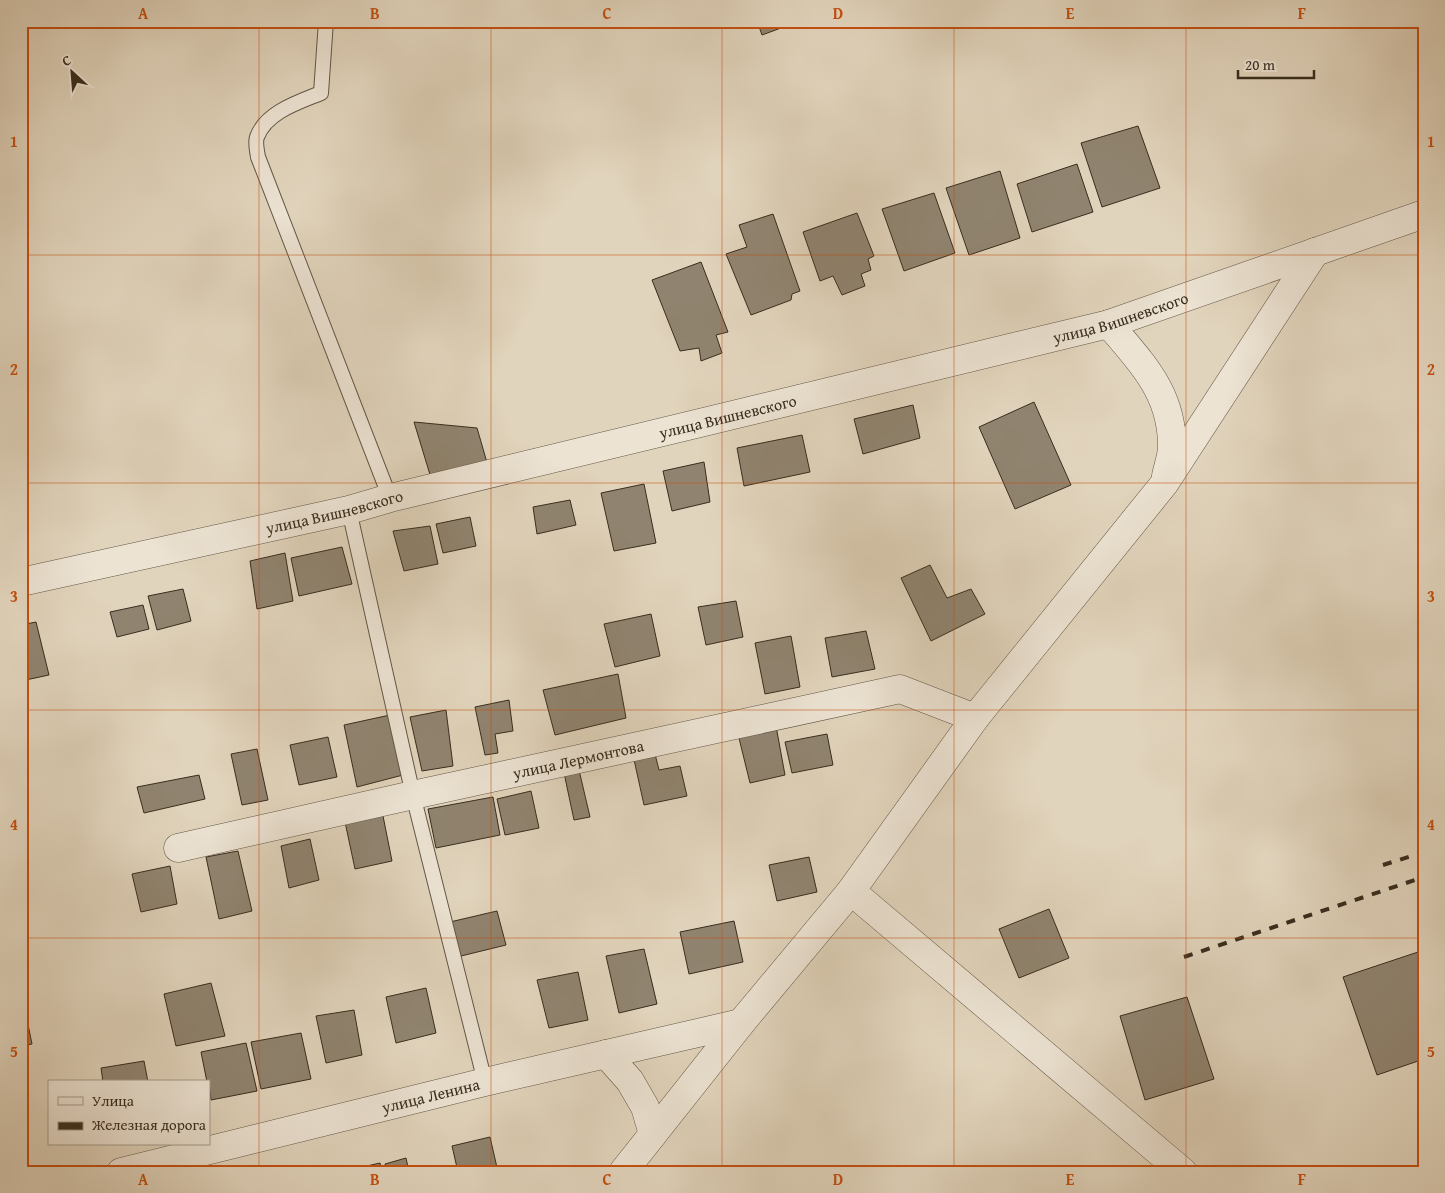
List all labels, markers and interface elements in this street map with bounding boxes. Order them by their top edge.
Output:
text: A [138,1,149,25]
text: B [370,1,380,25]
text: C [602,1,612,25]
text: D [833,1,843,25]
text: E [1066,1,1075,25]
text: F [1298,1,1306,25]
north arrow [48,48,98,98]
scale bar [1238,48,1314,80]
text: С [58,50,74,71]
text: 20 m [1245,54,1276,75]
text: 1 [10,129,18,153]
text: 1 [1427,129,1435,153]
street label: улица Вишневского [1049,285,1191,349]
text: 2 [10,357,18,381]
text: 2 [1427,357,1435,381]
street label: улица Вишневского [656,388,799,445]
street label: улица Вишневского [262,483,405,540]
text: 3 [10,584,18,608]
text: 3 [1427,584,1435,608]
street label: улица Лермонтова [510,733,646,785]
text: 4 [10,812,18,836]
text: 4 [1427,812,1435,836]
text: 5 [10,1039,18,1063]
text: 5 [1427,1039,1435,1063]
street label: улица Ленина [378,1072,483,1119]
legend [48,1080,210,1146]
text: Улица [92,1090,135,1111]
text: Железная дорога [91,1114,207,1135]
text: A [138,1167,149,1191]
text: B [370,1167,380,1191]
text: C [602,1167,612,1191]
text: D [833,1167,843,1191]
text: E [1066,1167,1075,1191]
text: F [1298,1167,1306,1191]

